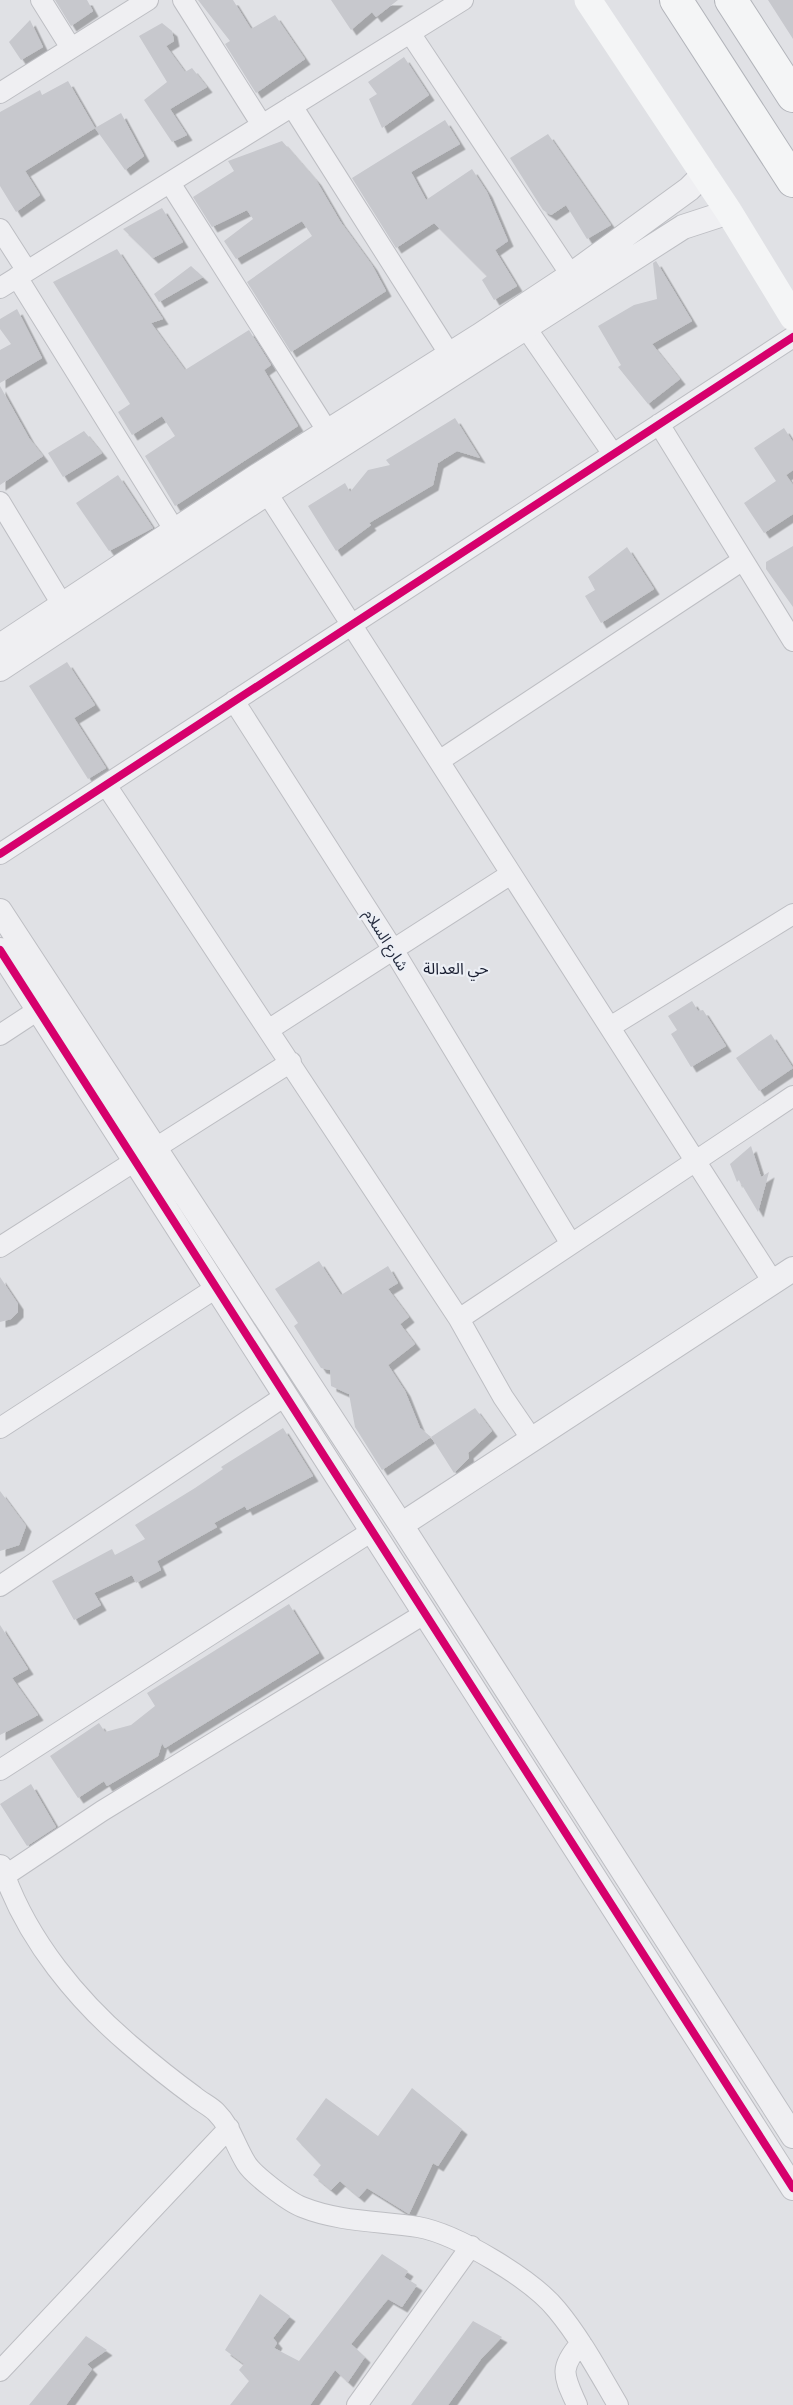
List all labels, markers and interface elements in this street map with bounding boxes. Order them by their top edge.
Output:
street label: شارع السلام [358,905,414,976]
district label: حي العدالة [423,957,489,981]

